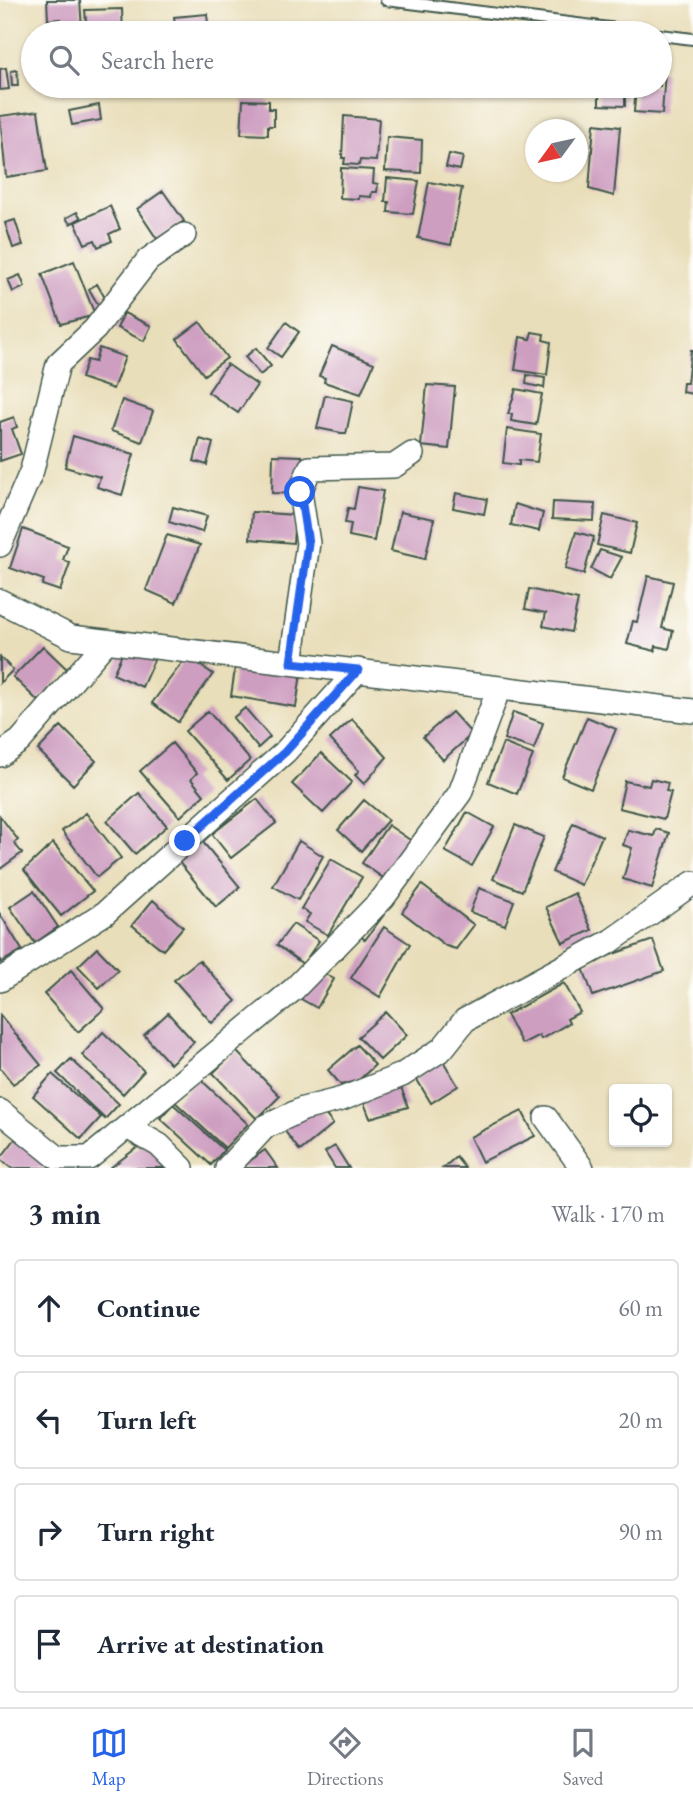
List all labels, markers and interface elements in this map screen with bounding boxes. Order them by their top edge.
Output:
search box [21,21,672,98]
icon: search [45,41,83,79]
text: Search here [101,43,214,77]
north arrow [525,119,588,182]
route start [284,476,315,507]
route end [169,825,200,856]
map controls [609,1084,672,1147]
button: locate [609,1084,672,1147]
text: 3 min [28,1194,101,1233]
text: Walk · 170 m [551,1199,665,1229]
icon: ahead [30,1289,68,1327]
text: Continue [97,1291,200,1325]
text: 60 m [618,1293,663,1323]
icon: left [30,1401,68,1439]
text: Turn left [97,1403,196,1437]
text: 20 m [618,1405,663,1435]
icon: right [30,1513,68,1551]
text: Turn right [97,1515,215,1549]
text: 90 m [618,1517,663,1547]
icon: arrive [30,1625,68,1663]
text: Arrive at destination [97,1627,324,1661]
tab: Map [90,1724,128,1791]
tab: Directions [307,1724,383,1791]
tab: Saved [563,1724,603,1791]

